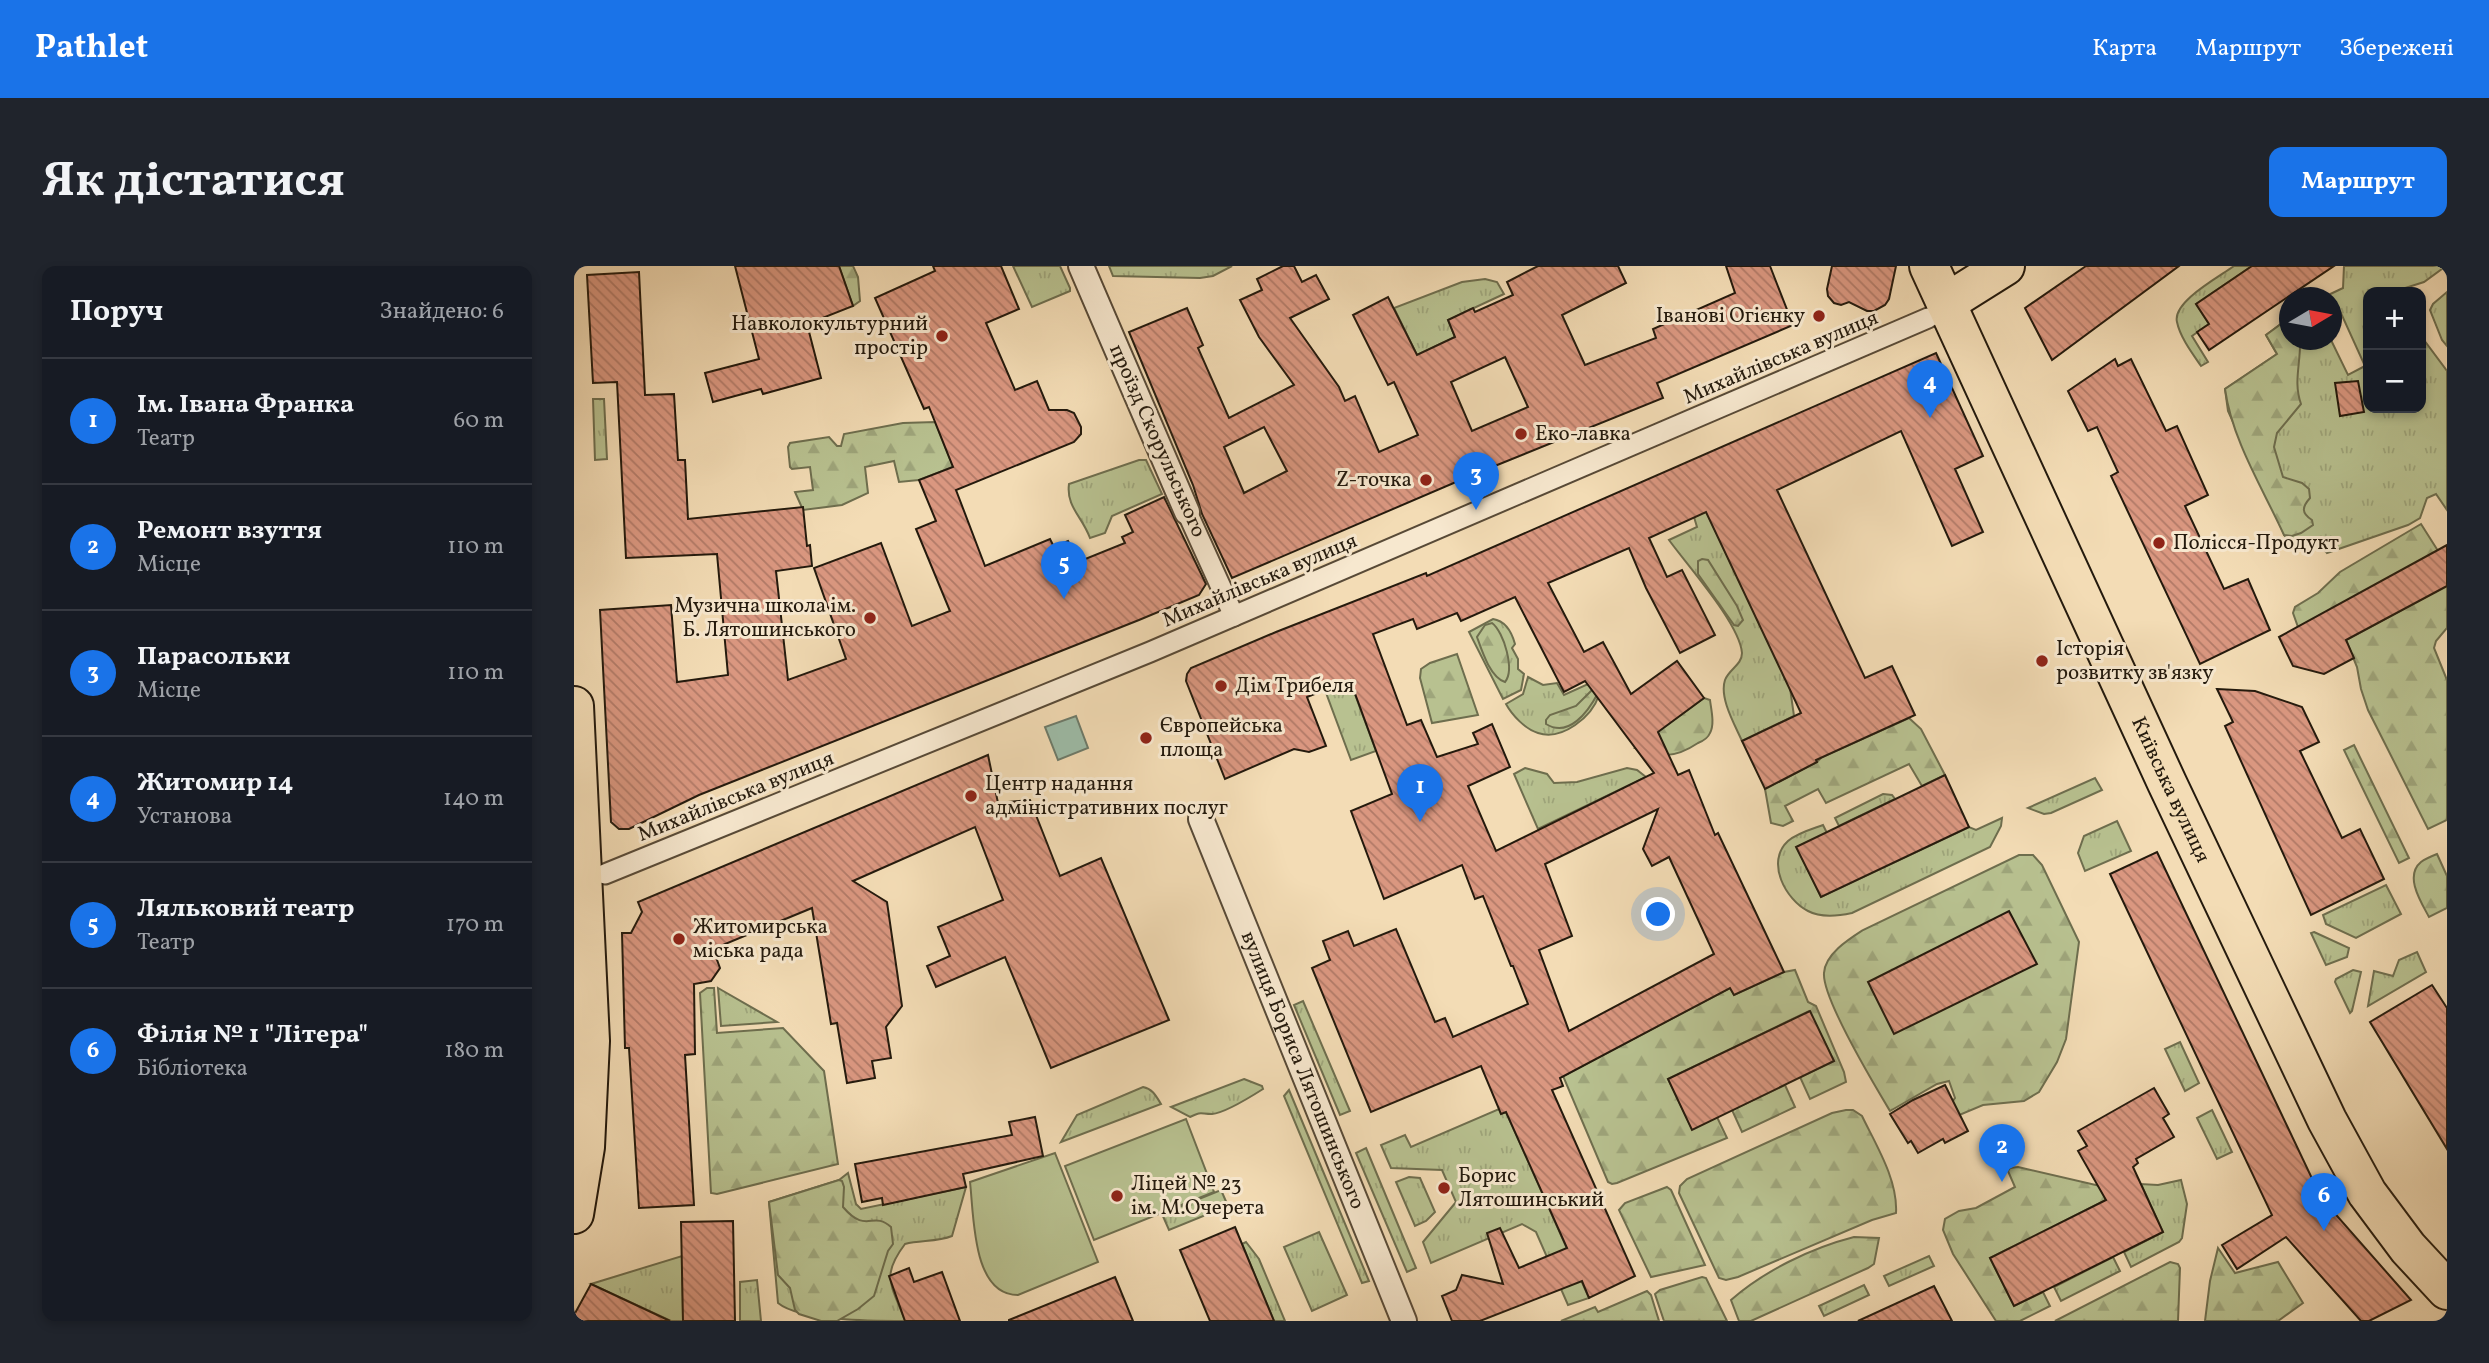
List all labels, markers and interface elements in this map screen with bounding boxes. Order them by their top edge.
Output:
text: Pathlet [35,26,148,72]
text: Карта [2092,32,2157,66]
text: Маршрут [2195,32,2301,66]
text: Збережені [2339,32,2454,66]
button: Маршрут [2269,147,2447,217]
text: Як дістатися [42,148,345,217]
north arrow [2279,287,2342,350]
map controls [2363,287,2426,413]
button: + [2363,287,2426,350]
text: Поруч [70,291,163,333]
text: Знайдено: 6 [380,296,504,328]
place label: Іванові Огієнку [1656,302,1806,331]
street label: Михайлівська вулиця [1679,304,1883,412]
marker: Іванові Огієнку [1811,308,1827,324]
place label: Навколокультурний простір [731,310,928,363]
marker: Навколокультурний простір [934,328,950,344]
street label: проїзд Скорульського [1101,340,1213,542]
button: − [2363,350,2426,413]
pin: 4 [1907,360,1953,418]
text: Ім. Івана Франка [137,387,354,423]
text: 1 [88,405,98,437]
text: 60 m [454,405,504,437]
place label: Еко-лавка [1535,420,1631,449]
text: Театр [137,423,195,455]
marker: Еко-лавка [1513,426,1529,442]
pin: 3 [1453,452,1499,510]
place label: Z-точка [1336,466,1412,495]
marker: Z-точка [1418,472,1434,488]
text: Ремонт взуття [137,513,322,549]
street label: Михайлівська вулиця [1158,527,1362,635]
place label: Полісся-Продукт [2173,529,2339,558]
text: 2 [87,531,99,563]
text: 110 m [447,531,504,563]
marker: Полісся-Продукт [2151,535,2167,551]
pin: 5 [1041,541,1087,599]
text: Місце [137,549,201,581]
place label: Музична школа ім. Б. Лятошинського [674,592,856,645]
marker: Музична школа ім. Б. Лятошинського [862,610,878,626]
place label: Історія розвитку зв'язку [2056,635,2214,688]
text: Парасольки [137,639,290,675]
marker: Історія розвитку зв'язку [2034,653,2050,669]
text: 3 [87,657,99,689]
text: 110 m [447,657,504,689]
place label: Дім Трибеля [1235,672,1354,701]
text: Місце [137,675,201,707]
marker: Дім Трибеля [1213,678,1229,694]
place label: Європейська площа [1160,712,1283,765]
street label: Київська вулиця [2124,712,2217,868]
marker: Європейська площа [1138,730,1154,746]
street label: Михайлівська вулиця [634,744,838,850]
pin: 1 [1397,764,1443,822]
text: Житомир 14 [137,765,294,801]
place label: Центр надання адміністративних послуг [985,770,1228,823]
text: 4 [86,783,100,815]
text: 140 m [443,783,504,815]
marker: Центр надання адміністративних послуг [963,788,979,804]
text: Установа [137,801,232,833]
text: Ляльковий театр [137,891,354,927]
your location [1641,897,1675,931]
text: 5 [87,909,99,941]
text: 170 m [446,909,504,941]
place label: Житомирська міська рада [693,913,828,966]
text: Театр [137,927,195,959]
street label: вулиця Бориса Лятошинського [1233,927,1372,1214]
marker: Житомирська міська рада [671,931,687,947]
text: Філія № 1 "Літера" [137,1017,368,1053]
text: 6 [87,1035,99,1067]
text: 180 m [445,1035,504,1067]
text: Бібліотека [137,1053,248,1085]
pin: 2 [1979,1124,2025,1182]
place label: Борис Лятошинський [1458,1162,1604,1215]
place label: Ліцей № 23 ім. М.Очерета [1131,1170,1265,1223]
pin: 6 [2301,1173,2347,1231]
marker: Борис Лятошинський [1436,1180,1452,1196]
marker: Ліцей № 23 ім. М.Очерета [1109,1188,1125,1204]

